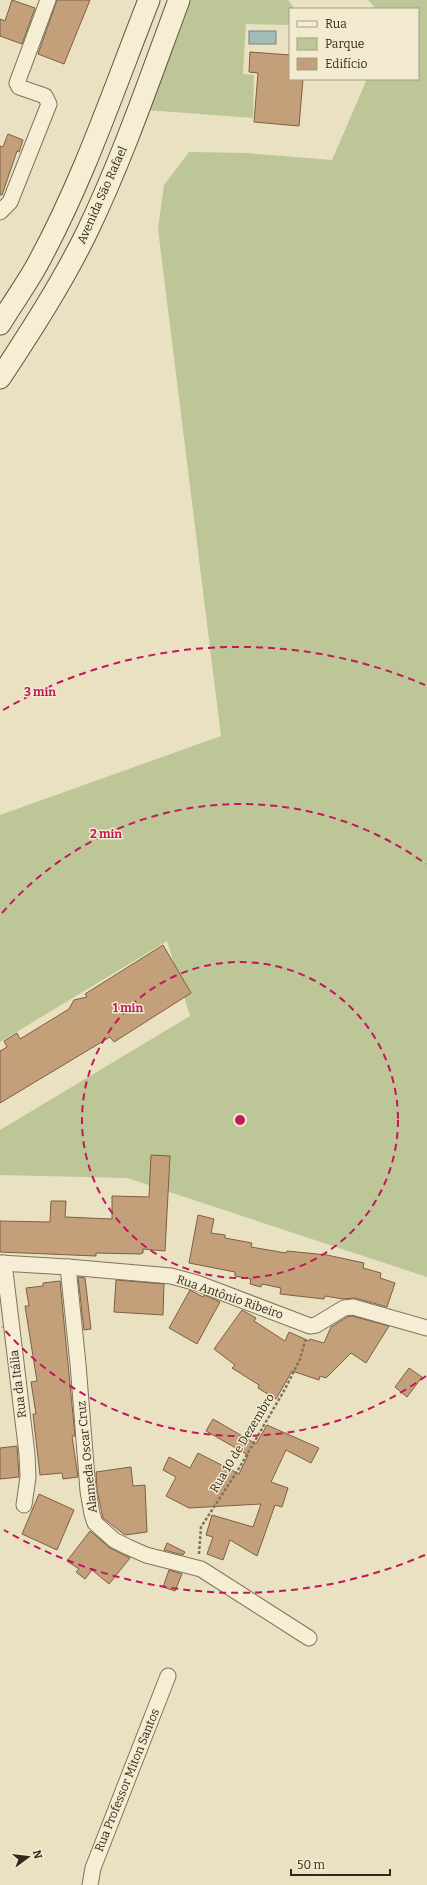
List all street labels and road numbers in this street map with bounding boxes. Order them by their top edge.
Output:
street label: Avenida São Rafael [74,144,130,246]
street label: Rua Antônio Ribeiro [175,1272,285,1322]
street label: Rua da Itália [7,1349,29,1419]
street label: Rua 10 de Dezembro [207,1391,277,1495]
street label: Alameda Oscar Cruz [74,1400,100,1514]
street label: Rua Professor Miton Santos [92,1706,162,1854]

